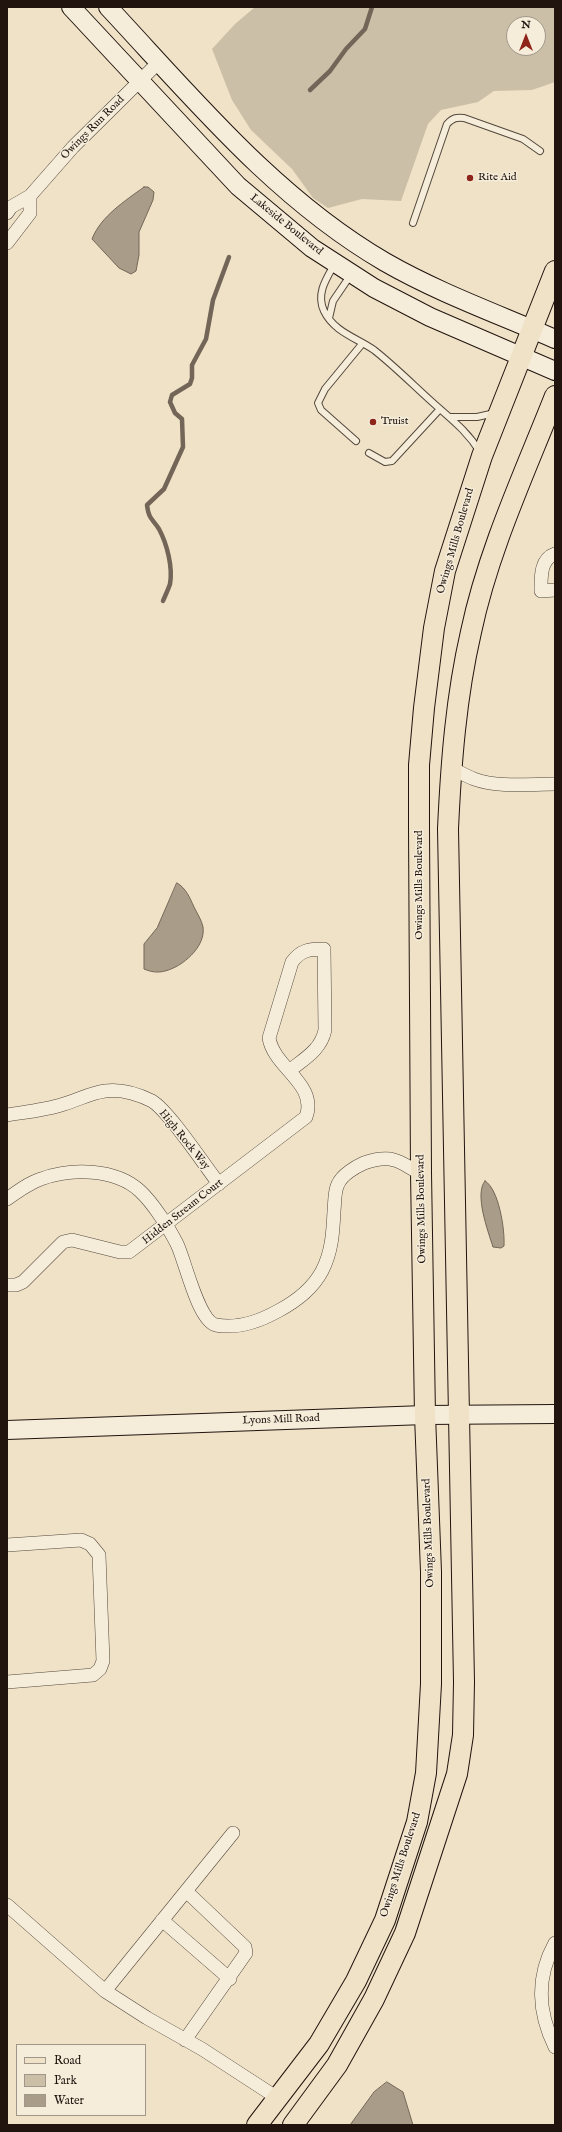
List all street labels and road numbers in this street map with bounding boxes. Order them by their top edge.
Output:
street label: Owings Run Road [58,93,128,163]
street label: Lakeside Boulevard [247,192,325,258]
street label: Owings Mills Boulevard [435,487,477,595]
street label: Owings Mills Boulevard [413,830,427,940]
street label: High Rock Way [156,1107,212,1173]
street label: Owings Mills Boulevard [414,1154,430,1264]
street label: Hidden Stream Court [140,1176,226,1248]
street label: Lyons Mill Road [242,1412,320,1428]
street label: Owings Mills Boulevard [420,1478,438,1588]
street label: Owings Mills Boulevard [378,1811,424,1919]

